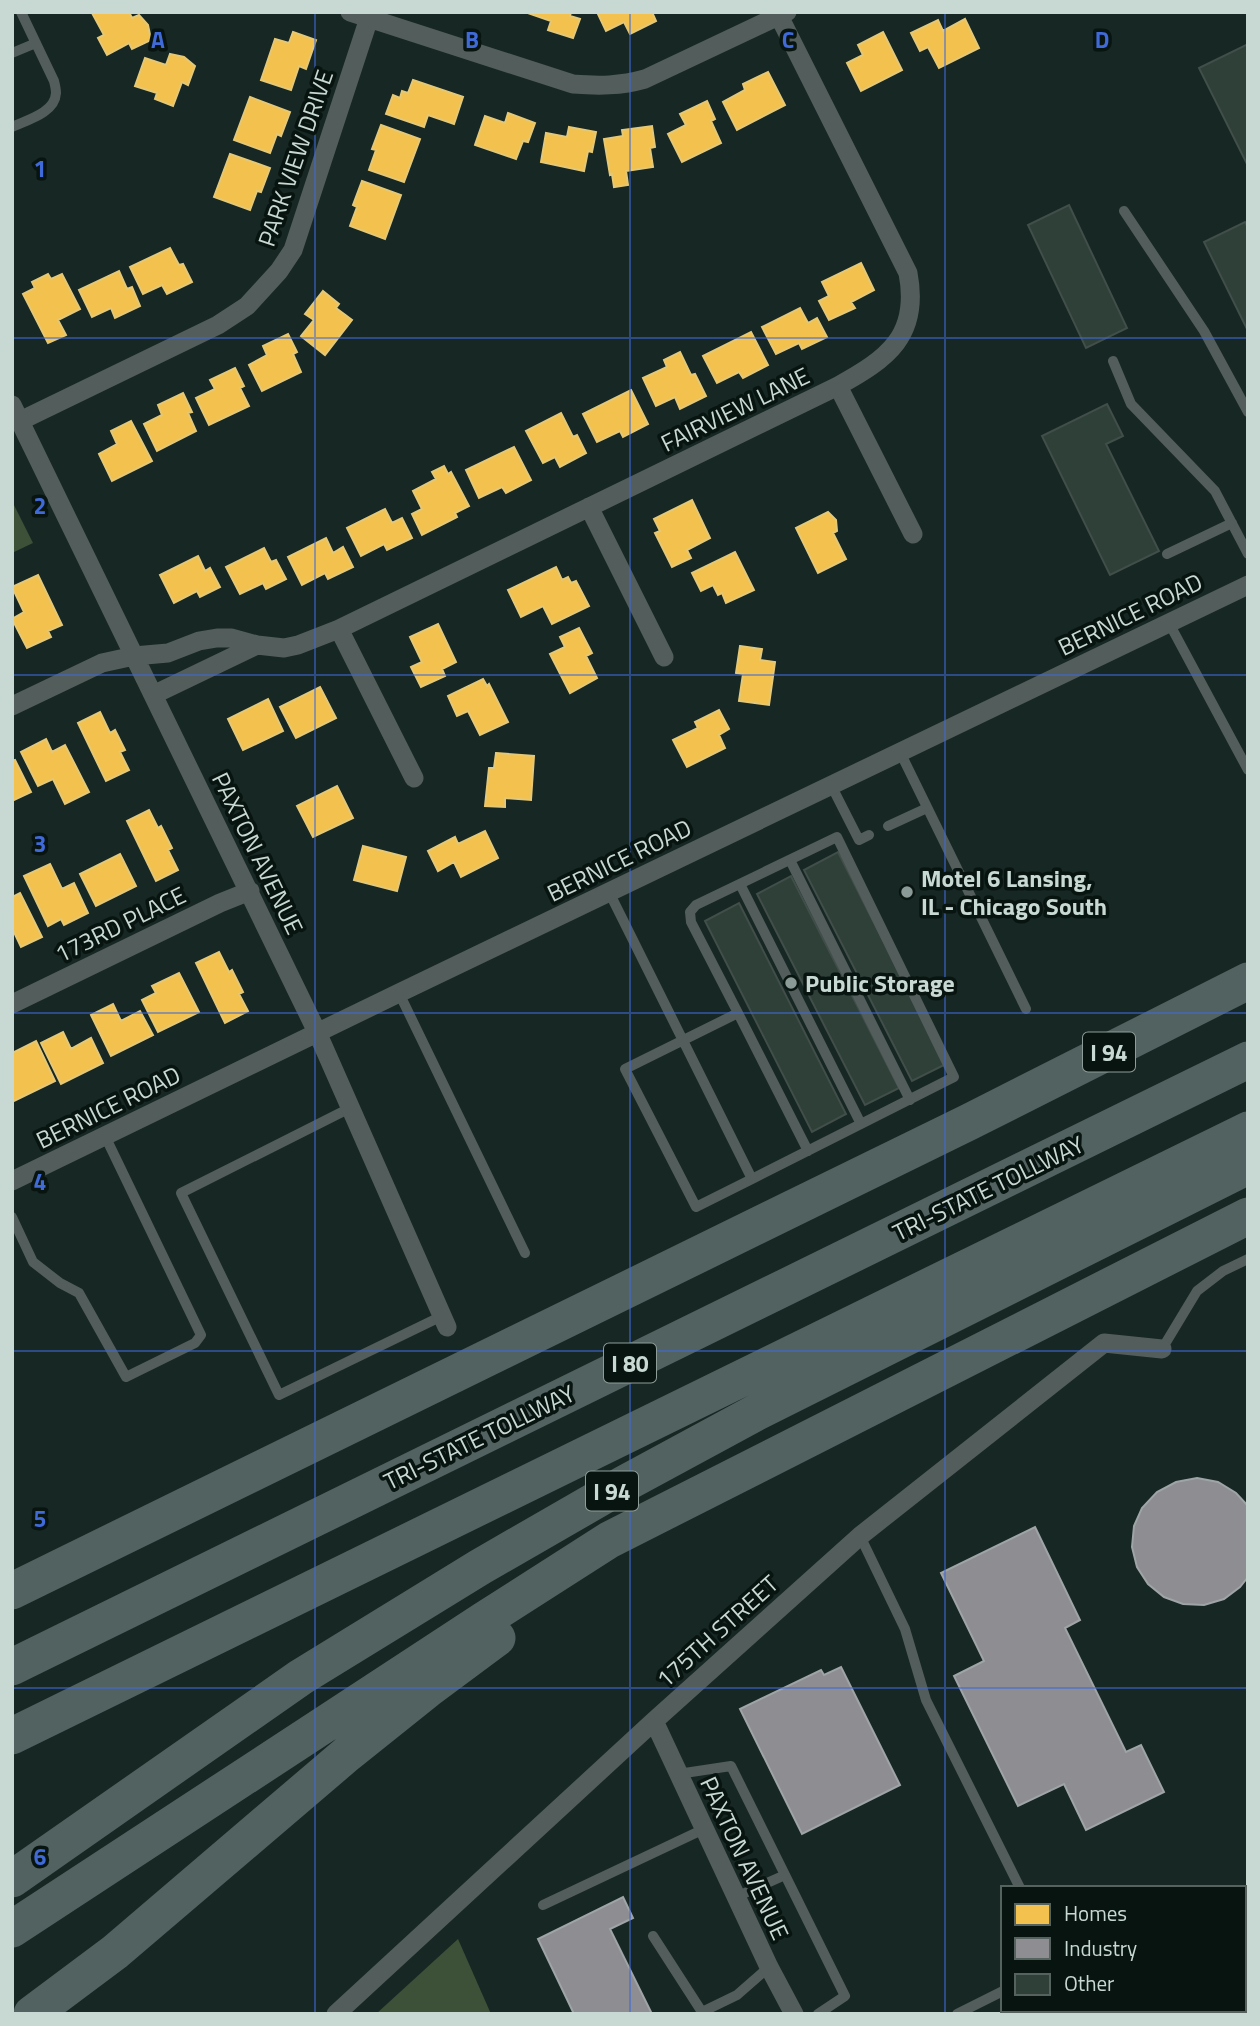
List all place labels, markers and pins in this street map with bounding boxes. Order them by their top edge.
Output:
place label: Motel 6 Lansing, IL - Chicago South [921,860,1107,924]
marker: Motel 6 Lansing, IL - Chicago South [899,884,915,900]
place label: Public Storage [805,965,955,1001]
marker: Public Storage [783,975,799,991]

